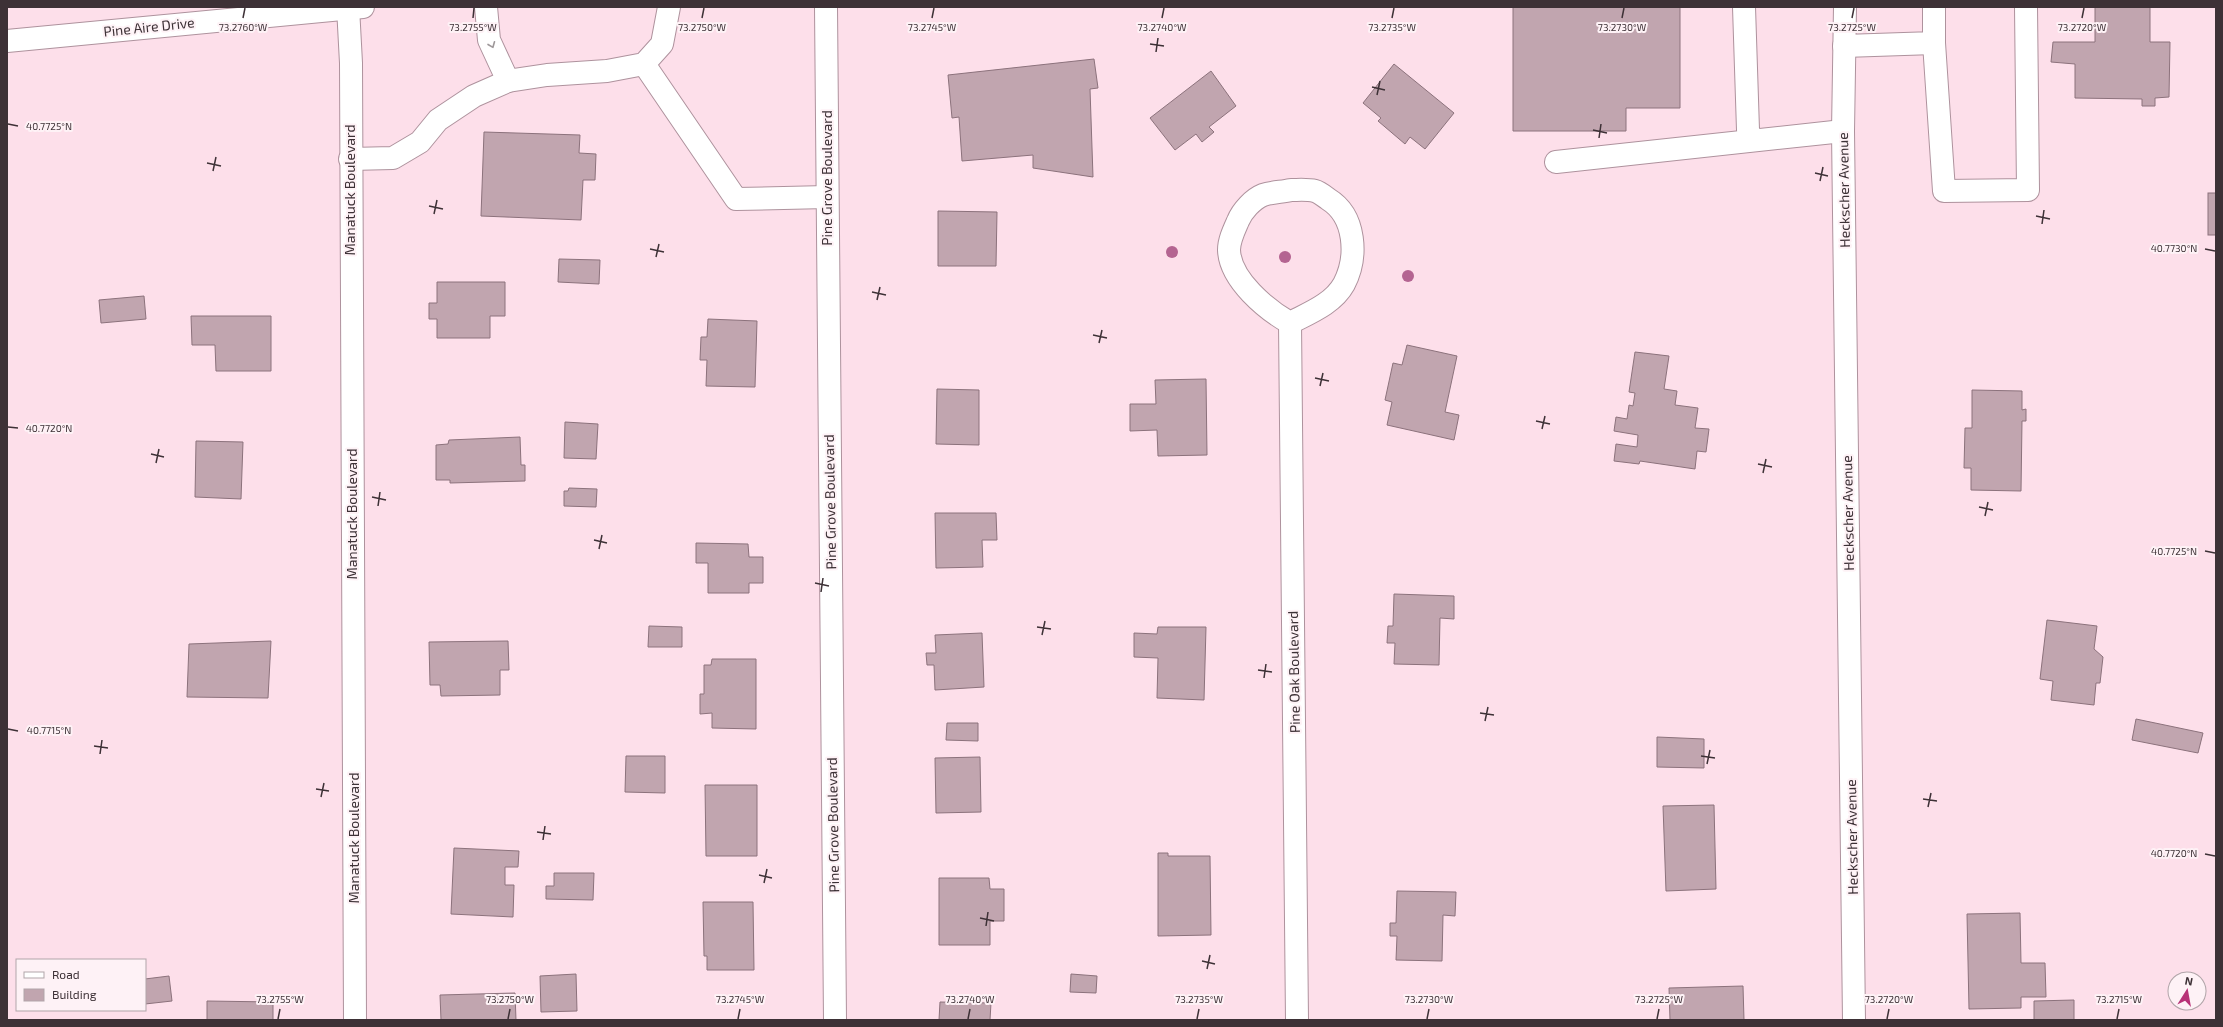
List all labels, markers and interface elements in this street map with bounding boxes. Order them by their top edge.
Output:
street label: Pine Aire Drive [102,13,195,40]
text: 73.2760°W [219,21,268,33]
text: 73.2755°W [449,21,497,33]
text: 73.2750°W [678,21,727,33]
text: 73.2745°W [908,21,957,33]
text: 73.2740°W [1138,21,1187,33]
text: 73.2735°W [1368,21,1416,33]
text: 73.2730°W [1598,21,1647,33]
text: 73.2725°W [1828,21,1876,33]
text: 73.2720°W [2058,21,2107,33]
one-way arrow [487,42,495,49]
street label: Pine Grove Boulevard [818,110,835,246]
text: 40.7725°N [26,120,72,132]
street label: Manatuck Boulevard [341,125,358,255]
street label: Heckscher Avenue [1834,132,1853,248]
text: 40.7730°N [2151,242,2197,254]
text: 40.7720°N [26,422,72,434]
street label: Pine Grove Boulevard [820,434,839,570]
street label: Manatuck Boulevard [343,449,360,579]
street label: Heckscher Avenue [1838,455,1857,571]
text: 40.7725°N [2151,545,2197,557]
street label: Pine Oak Boulevard [1284,611,1303,733]
text: 40.7715°N [27,724,71,736]
street label: Pine Grove Boulevard [823,757,842,893]
street label: Manatuck Boulevard [345,773,362,903]
street label: Heckscher Avenue [1842,779,1861,895]
text: 40.7720°N [2151,847,2197,859]
legend [16,959,146,1011]
text: Road [52,967,80,981]
north arrow [2167,971,2207,1011]
text: N [2184,974,2194,988]
text: Building [52,987,97,1001]
text: 73.2755°W [256,993,304,1005]
text: 73.2750°W [486,993,535,1005]
text: 73.2745°W [716,993,765,1005]
text: 73.2740°W [946,993,995,1005]
text: 73.2735°W [1175,993,1223,1005]
text: 73.2730°W [1405,993,1454,1005]
text: 73.2725°W [1635,993,1683,1005]
text: 73.2720°W [1865,993,1914,1005]
text: 73.2715°W [2096,993,2143,1005]

